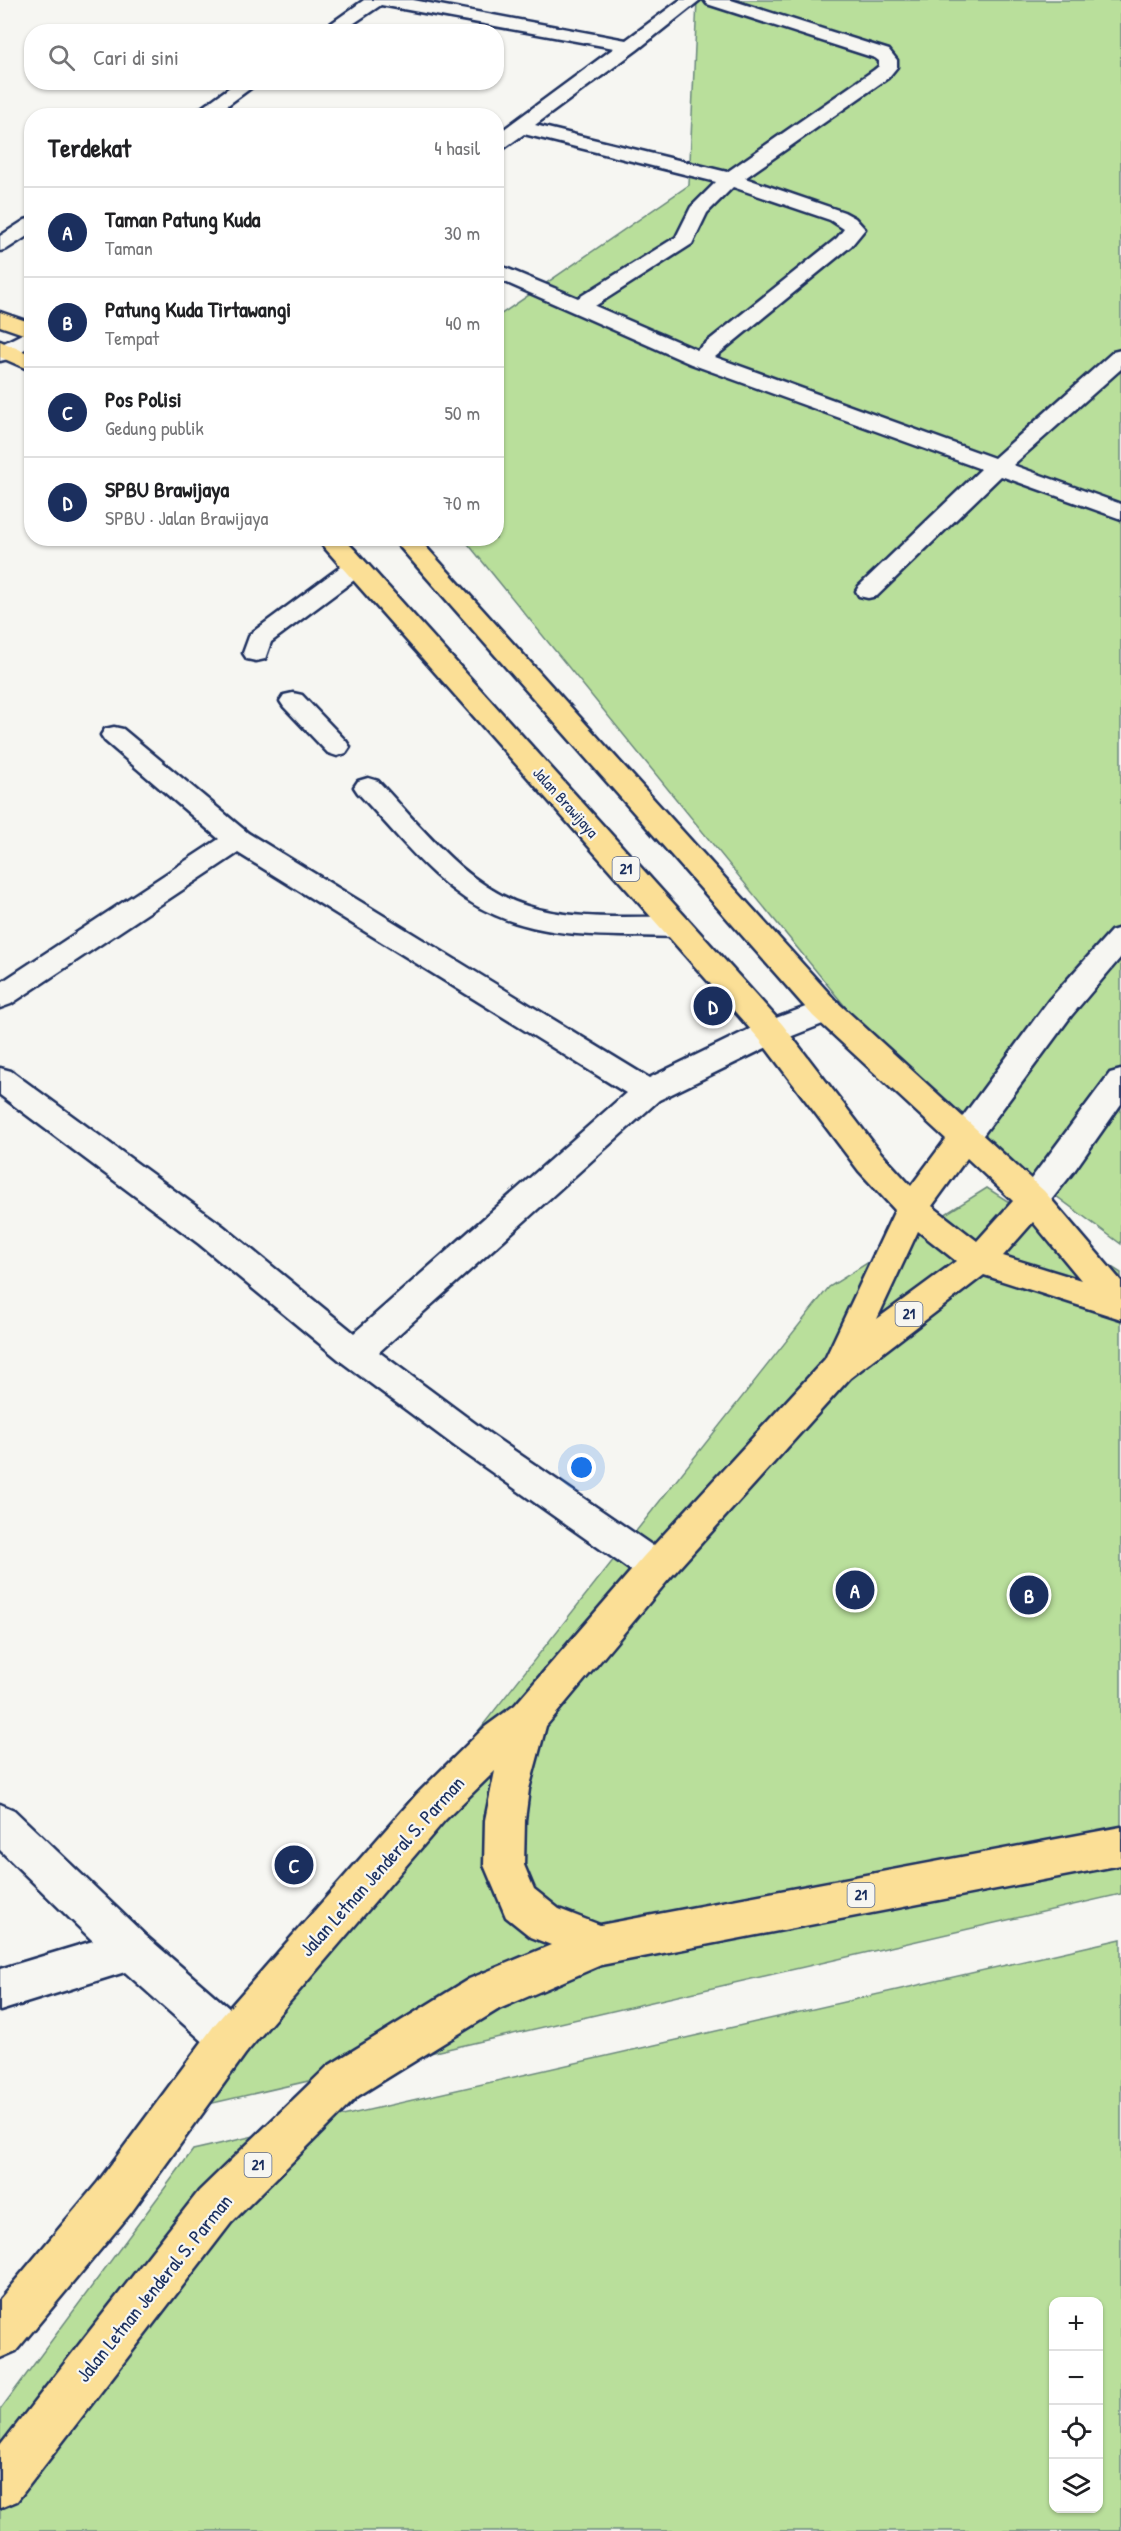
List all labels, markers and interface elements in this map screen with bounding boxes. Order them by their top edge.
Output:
search box [24,24,504,90]
icon: search [45,41,78,74]
text: Cari di sini [93,42,179,72]
text: Terdekat [48,130,131,165]
text: 4 hasil [434,134,480,161]
text: Taman Patung Kuda [105,204,260,234]
text: A [63,219,72,246]
text: 30 m [444,219,480,246]
text: Taman [105,234,153,261]
text: Patung Kuda Tirtawangi [105,294,291,324]
text: B [62,309,73,336]
text: 40 m [445,309,480,336]
text: Tempat [105,324,159,351]
text: Pos Polisi [105,384,182,414]
text: C [62,399,73,426]
text: 50 m [444,399,480,426]
text: Gedung publik [105,414,204,441]
text: SPBU Brawijaya [105,474,229,504]
text: D [63,489,72,516]
text: 70 m [443,489,480,516]
text: SPBU · Jalan Brawijaya [105,504,268,531]
street label: Jalan Brawijaya [528,762,604,842]
road number: 21 [612,857,640,881]
pin: D [694,984,732,1028]
road number: 21 [896,1302,922,1326]
your location [567,1453,596,1482]
pin: A [836,1568,874,1612]
pin: B [1010,1572,1048,1618]
street label: Jalan Letnan Jenderal S. Parman [293,1770,470,1962]
pin: C [274,1842,314,1888]
road number: 21 [848,1883,874,1907]
road number: 21 [244,2153,272,2177]
street label: Jalan Letnan Jenderal S. Parman [69,2188,238,2387]
map controls [1049,2297,1103,2513]
button: + [1049,2297,1103,2351]
button: − [1049,2351,1103,2405]
button: locate [1049,2405,1103,2459]
button: layers [1049,2459,1103,2513]

